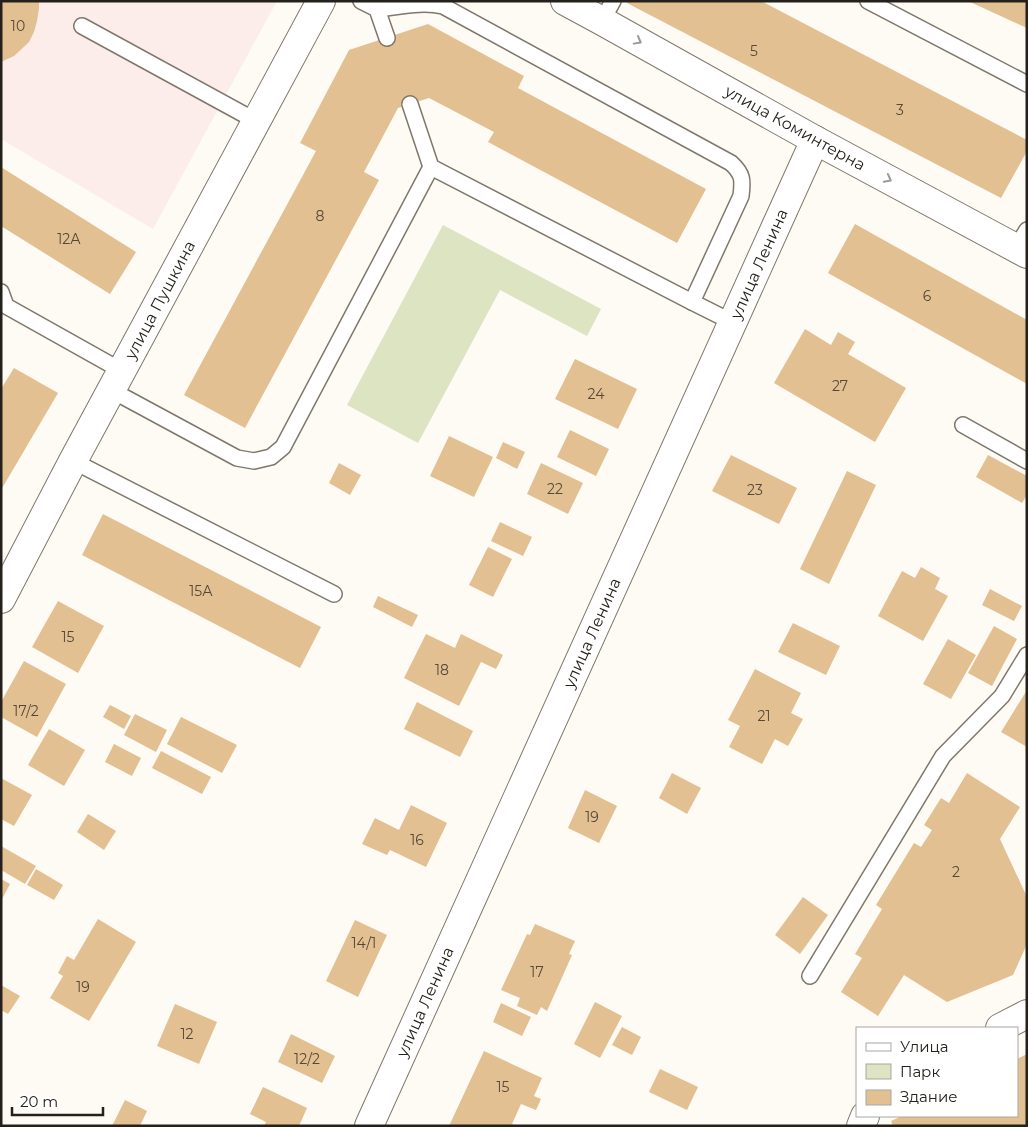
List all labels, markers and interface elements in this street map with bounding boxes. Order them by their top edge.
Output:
house number: 10 [11,17,25,35]
one-way arrow [633,35,642,45]
house number: 5 [750,42,758,60]
street label: улица Коминтерна [721,81,869,175]
house number: 3 [896,101,904,119]
one-way arrow [883,173,892,183]
street label: улица Ленина [726,206,792,323]
house number: 8 [316,207,325,225]
house number: 12А [57,230,81,248]
street label: улица Пушкина [120,237,199,363]
house number: 6 [923,287,932,305]
house number: 27 [832,377,848,395]
house number: 24 [588,385,605,403]
house number: 22 [547,480,563,498]
house number: 23 [747,481,763,499]
street label: улица Ленина [559,575,625,692]
house number: 15А [189,582,213,600]
house number: 15 [62,628,75,646]
house number: 18 [435,661,449,679]
house number: 17/2 [13,702,39,720]
house number: 21 [757,707,771,725]
house number: 19 [585,808,599,826]
house number: 16 [410,831,424,849]
house number: 2 [952,863,960,881]
house number: 14/1 [352,934,376,952]
street label: улица Ленина [392,944,458,1061]
house number: 17 [530,963,544,981]
house number: 19 [76,978,90,996]
house number: 12 [180,1025,194,1043]
legend [856,1027,1018,1117]
text: Улица [900,1037,948,1056]
house number: 12/2 [294,1050,320,1068]
text: Парк [900,1062,940,1081]
house number: 15 [497,1078,510,1096]
scale bar [12,1084,104,1116]
text: Здание [900,1087,958,1106]
text: 20 m [20,1092,58,1111]

